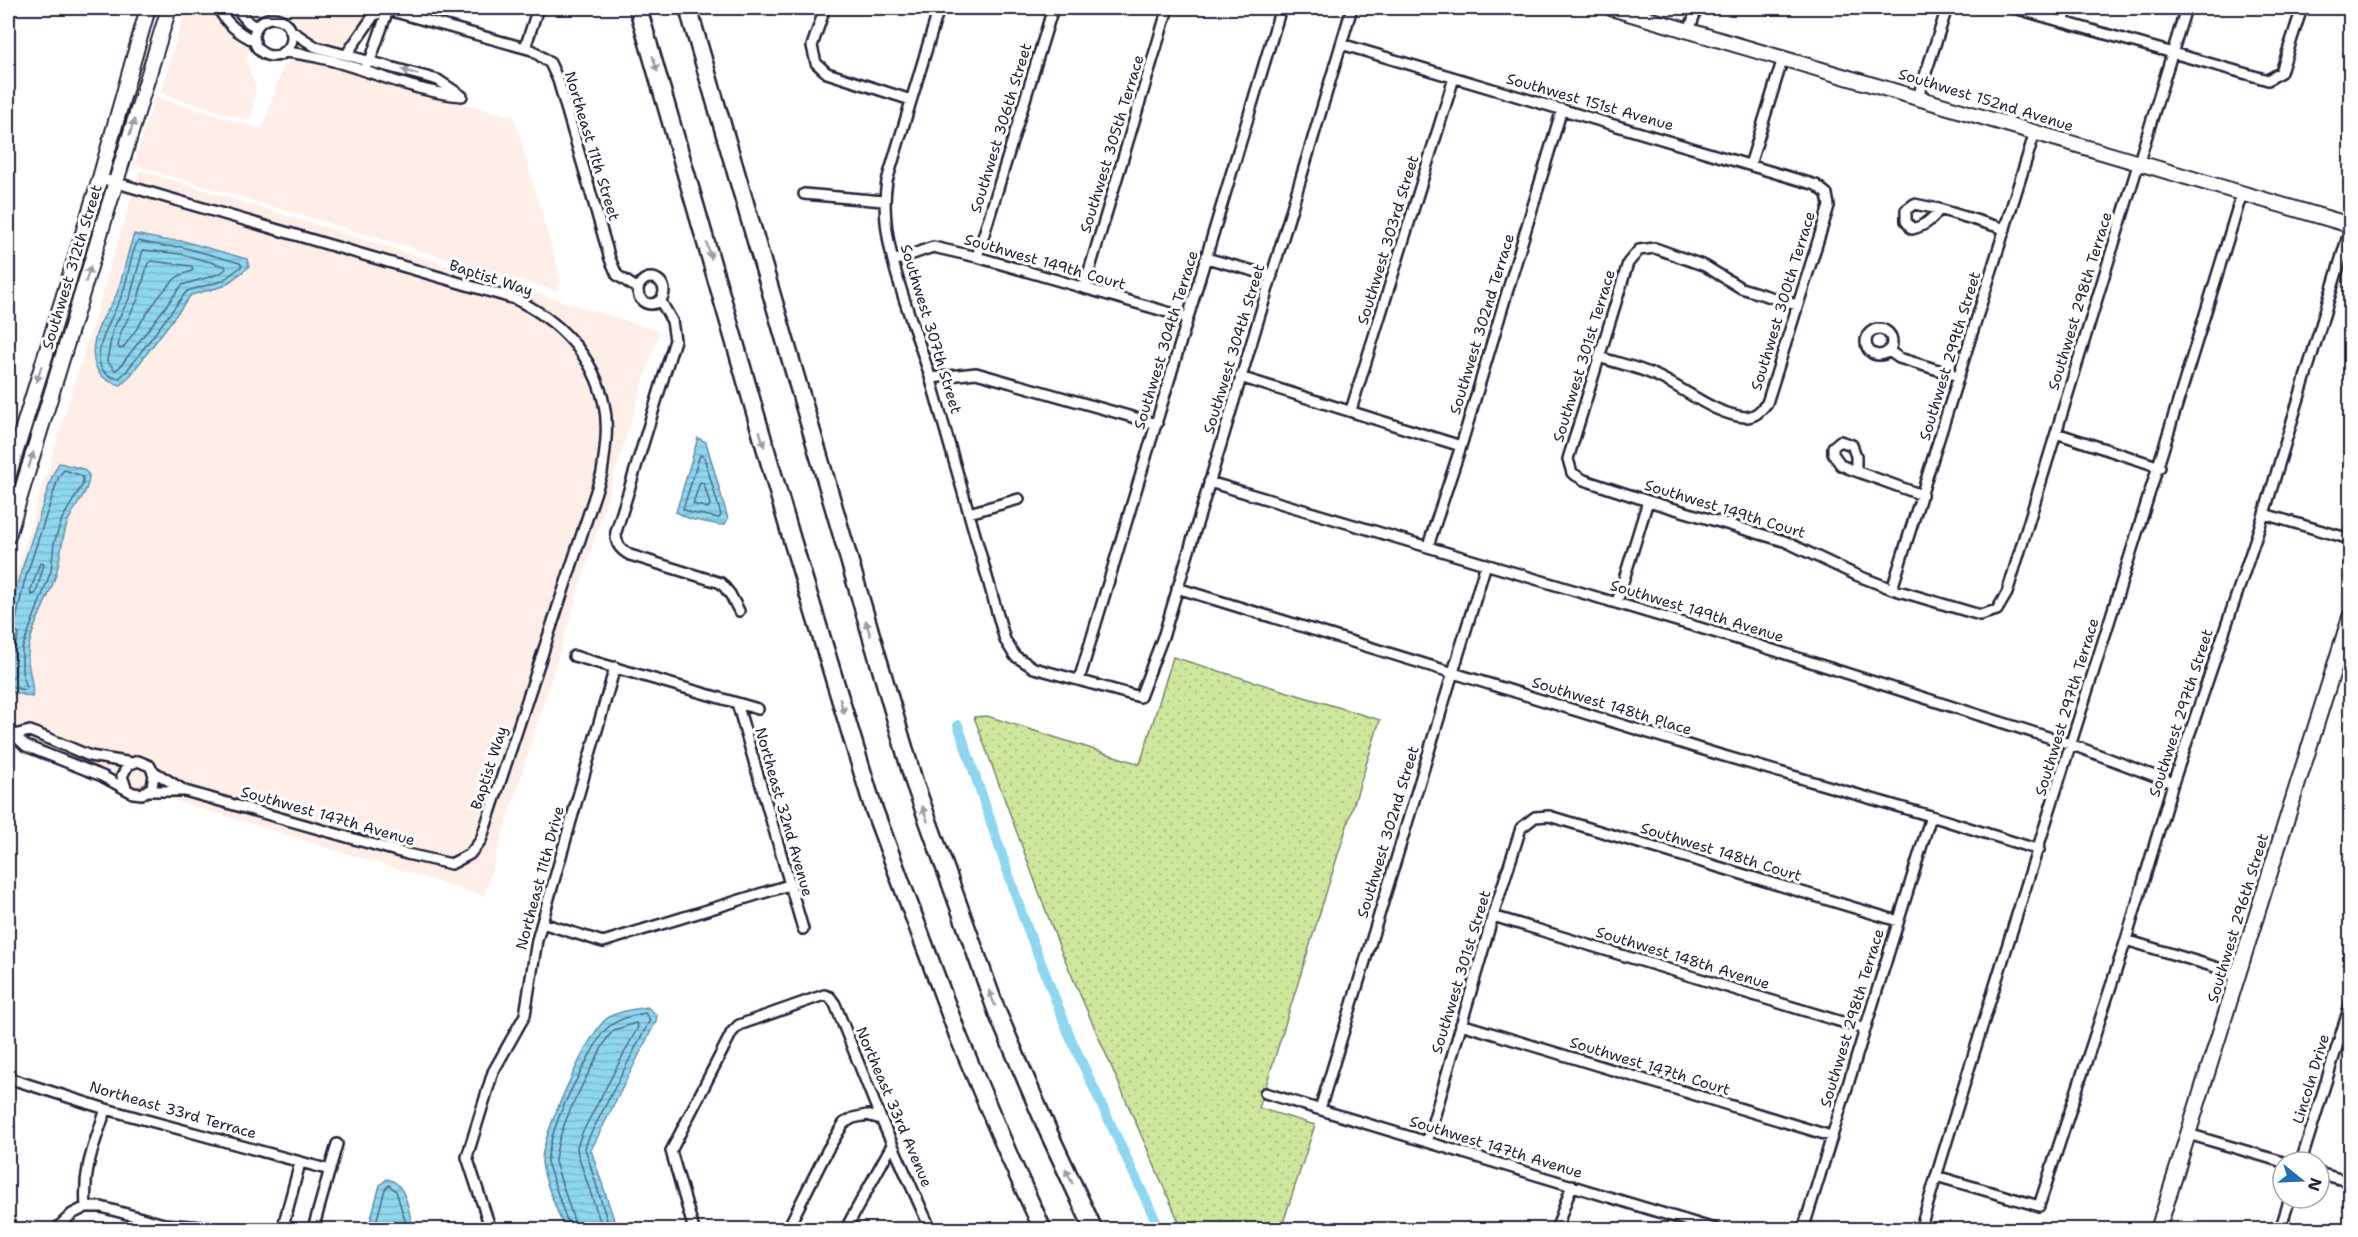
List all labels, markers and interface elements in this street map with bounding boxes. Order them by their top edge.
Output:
street label: Southwest 306th Street [966,41,1036,215]
street label: Southwest 305th Terrace [1075,53,1149,235]
one-way arrow [651,55,660,73]
street label: Southwest 152nd Avenue [1896,64,2076,136]
one-way arrow [401,67,419,76]
street label: Northeast 11th Street [560,69,624,223]
street label: Southwest 151st Avenue [1504,69,1676,135]
one-way arrow [128,118,137,136]
street label: Southwest 303rd Street [1353,153,1423,327]
street label: Southwest 312th Street [37,182,107,352]
street label: Southwest 300th Terrace [1746,209,1820,393]
street label: Southwest 298th Terrace [2043,209,2117,393]
street label: Southwest 149th Court [962,229,1128,295]
street label: Southwest 302nd Terrace [1445,231,1519,417]
one-way arrow [705,242,714,260]
street label: Southwest 307th Street [896,242,966,416]
street label: Southwest 304th Terrace [1129,248,1203,432]
street label: Baptist Way [447,255,535,301]
street label: Southwest 304th Street [1199,262,1269,436]
one-way arrow [84,265,93,283]
street label: Southwest 301st Terrace [1548,267,1620,445]
street label: Southwest 299th Street [1915,269,1985,443]
one-way arrow [34,365,43,383]
one-way arrow [758,429,768,448]
one-way arrow [27,451,36,469]
street label: Southwest 149th Court [1642,475,1808,543]
street label: Southwest 149th Avenue [1608,575,1786,647]
street label: Southwest 297th Terrace [2030,616,2104,798]
one-way arrow [863,619,872,637]
street label: Southwest 297th Street [2144,626,2218,800]
street label: Southwest 148th Place [1530,672,1694,740]
one-way arrow [838,697,847,715]
street label: Baptist Way [466,724,512,812]
street label: Northeast 32nd Avenue [750,725,818,899]
street label: Southwest 302nd Street [1352,744,1424,920]
street label: Southwest 147th Avenue [239,782,417,850]
street label: Northeast 11th Drive [511,804,569,952]
one-way arrow [920,805,930,823]
street label: Southwest 148th Court [1638,818,1804,886]
street label: Southwest 296th Street [2203,831,2273,1005]
street label: Southwest 301st Street [1427,888,1495,1056]
street label: Southwest 148th Avenue [1594,922,1772,994]
street label: Southwest 298th Terrace [1815,926,1889,1110]
one-way arrow [987,988,997,1006]
street label: Northeast 33rd Avenue [851,1024,937,1190]
street label: Southwest 147th Court [1567,1032,1733,1100]
street label: Lincoln Drive [2288,1032,2334,1126]
street label: Northeast 33rd Terrace [87,1077,259,1143]
street label: Southwest 147th Avenue [1407,1111,1585,1183]
north arrow [2271,1150,2331,1210]
one-way arrow [1065,1168,1074,1185]
text: N [2303,1175,2327,1194]

